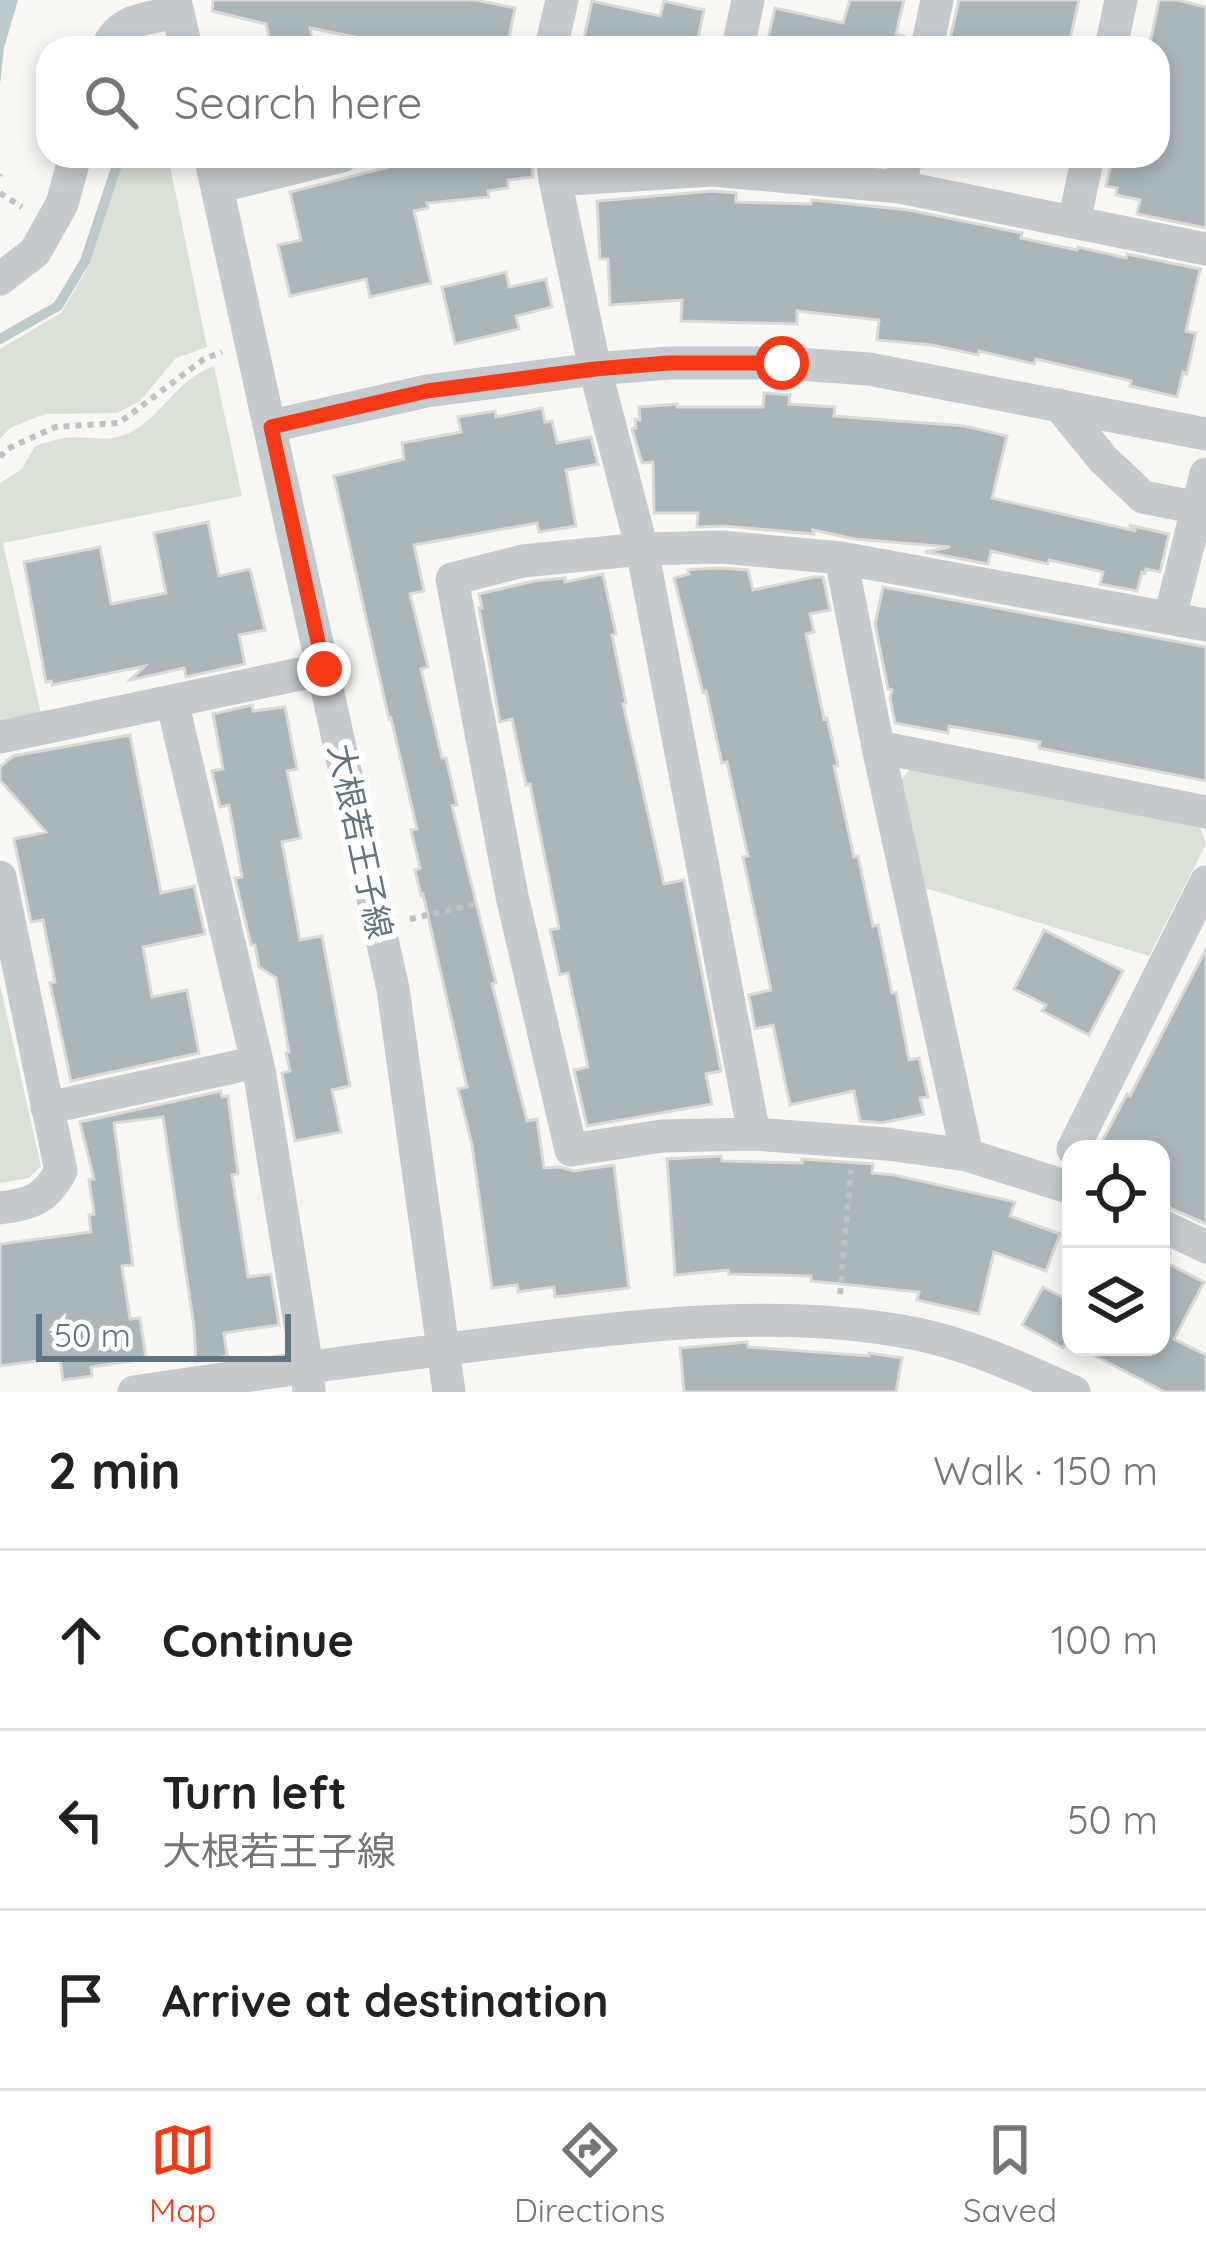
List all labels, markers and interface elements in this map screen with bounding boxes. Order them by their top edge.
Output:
search box [36,36,1170,168]
icon: search [78,69,144,135]
text: Search here [174,74,422,130]
route start [755,336,809,390]
route end [297,642,351,696]
street label: 大根若王子線 [320,740,402,942]
map controls [1062,1140,1170,1356]
button: locate [1062,1140,1170,1248]
button: layers [1062,1248,1170,1356]
scale bar [36,1308,291,1361]
text: 50 m [54,1314,131,1355]
text: 2 min [48,1438,181,1502]
text: Walk · 150 m [933,1446,1158,1495]
icon: ahead [48,1607,114,1673]
text: Continue [162,1612,354,1668]
text: 100 m [1051,1615,1158,1664]
text: Turn left [162,1764,347,1820]
icon: left [48,1787,114,1853]
text: 50 m [1067,1795,1158,1844]
text: 大根若王子線 [162,1826,396,1875]
icon: arrive [48,1967,114,2033]
text: Arrive at destination [162,1972,608,2028]
tab: Map [149,2117,216,2230]
tab: Directions [514,2117,665,2230]
tab: Saved [963,2117,1057,2230]

